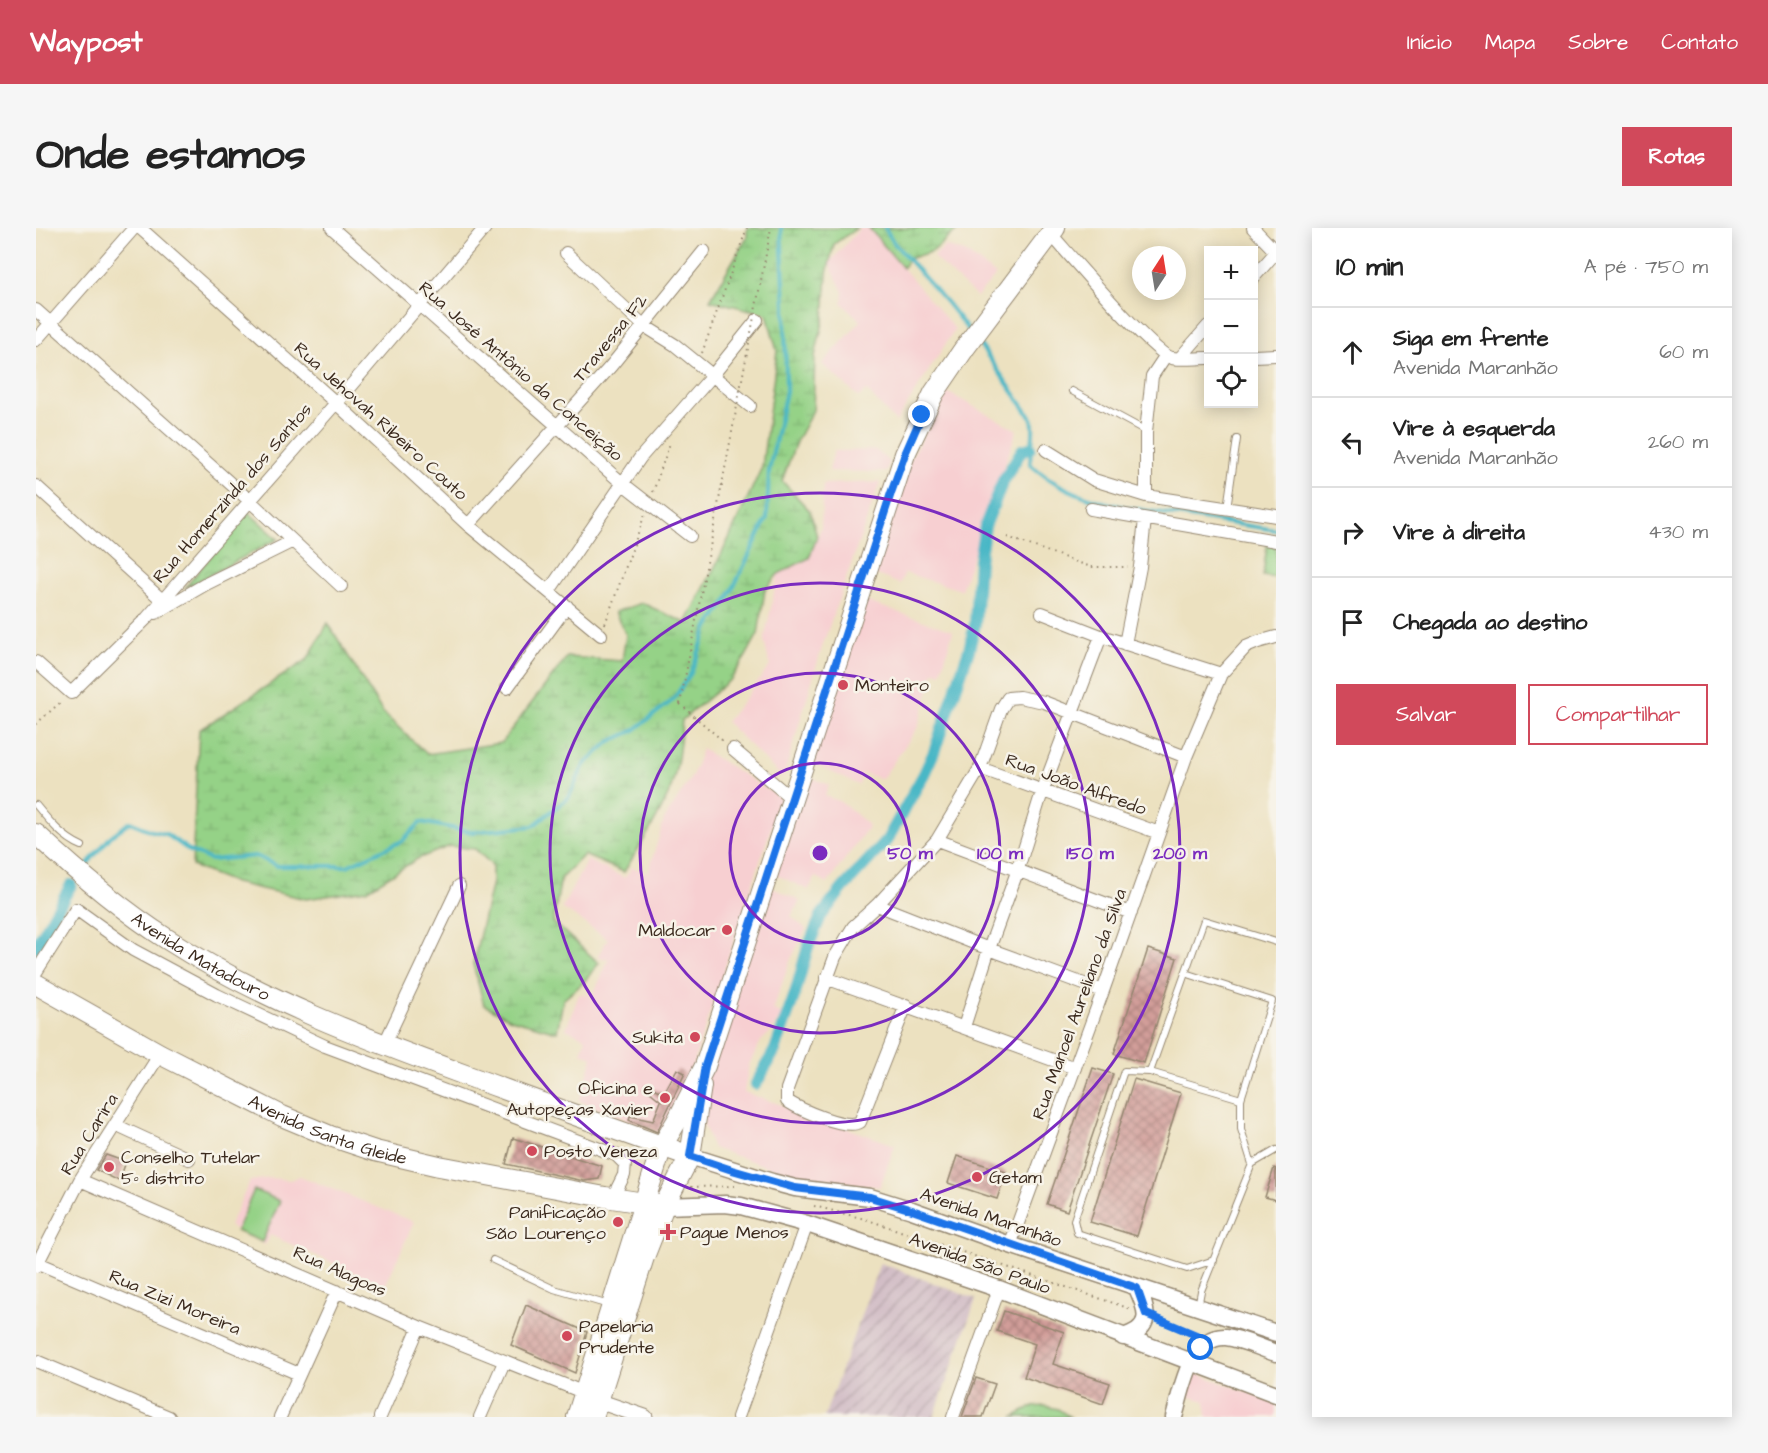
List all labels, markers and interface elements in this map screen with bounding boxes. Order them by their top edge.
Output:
text: Waypost [30,23,143,62]
text: Início [1407,28,1452,57]
text: Mapa [1485,28,1535,57]
text: Sobre [1568,28,1628,57]
text: Contato [1661,28,1738,57]
text: Onde estamos [36,127,306,185]
button: Rotas [1622,127,1732,186]
north arrow [1132,246,1186,300]
map controls [1204,246,1258,408]
button: + [1204,246,1258,300]
text: 10 min [1336,249,1403,285]
text: A pé · 750 m [1584,253,1708,281]
street label: Rua José Antônio da Conceição [413,276,628,467]
street label: Travessa F2 [567,288,654,388]
button: − [1204,300,1258,354]
text: Siga em frente [1393,323,1549,354]
street label: Rua Jehovah Ribeiro Couto [288,336,473,506]
icon: ahead [1336,336,1369,369]
text: 60 m [1659,338,1708,366]
button: locate [1204,354,1258,408]
text: Avenida Maranhão [1393,354,1558,382]
street label: Rua Homerzinda dos Santos [147,398,318,589]
route end [908,401,934,427]
text: Vire à esquerda [1393,413,1555,444]
icon: left [1336,426,1369,459]
text: 260 m [1648,428,1708,456]
text: Avenida Maranhão [1393,444,1558,472]
icon: right [1336,516,1369,549]
text: Vire à direita [1393,517,1525,548]
text: 430 m [1648,518,1708,546]
icon: arrive [1336,606,1369,639]
text: Chegada ao destino [1393,607,1587,638]
place label: Monteiro [855,673,929,698]
marker: Monteiro [836,678,850,692]
button: Salvar [1336,684,1516,745]
button: Compartilhar [1528,684,1708,745]
street label: Rua João Alfredo [1002,747,1150,822]
text: 50 m [887,841,934,866]
text: 100 m [977,841,1024,866]
text: 150 m [1066,841,1115,866]
text: 200 m [1152,841,1208,866]
centre of rings [810,843,830,863]
street label: Rua Manoel Aureliano da Silva [1026,885,1133,1123]
street label: Avenida Matadouro [126,906,274,1007]
place label: Maldocar [638,918,715,943]
marker: Maldocar [720,923,734,937]
place label: Sukita [632,1025,683,1050]
marker: Sukita [688,1030,702,1044]
place label: Oficina e Autopeças Xavier [507,1076,653,1122]
street label: Rua Carira [54,1089,124,1180]
street label: Avenida Santa Gleide [244,1089,410,1171]
marker: Oficina e Autopeças Xavier [658,1091,672,1105]
place label: Posto Veneza [544,1139,657,1164]
marker: Posto Veneza [525,1144,539,1158]
place label: Conselho Tutelar 5º distrito [121,1145,260,1191]
marker: Conselho Tutelar 5º distrito [102,1160,116,1174]
place label: Getam [989,1165,1042,1190]
marker: Getam [970,1170,984,1184]
street label: Avenida Maranhão [917,1182,1065,1253]
place label: Panificação São Lourenço [486,1200,606,1246]
marker: Panificação São Lourenço [611,1215,625,1229]
place label: Pague Menos [680,1220,789,1246]
marker: Pague Menos [661,1225,675,1239]
street label: Avenida São Paulo [906,1226,1054,1301]
street label: Rua Alagoas [289,1240,390,1304]
street label: Rua Zizi Moreira [105,1263,244,1341]
place label: Papelaria Prudente [579,1314,655,1360]
marker: Papelaria Prudente [560,1329,574,1343]
route start [1187,1334,1213,1360]

